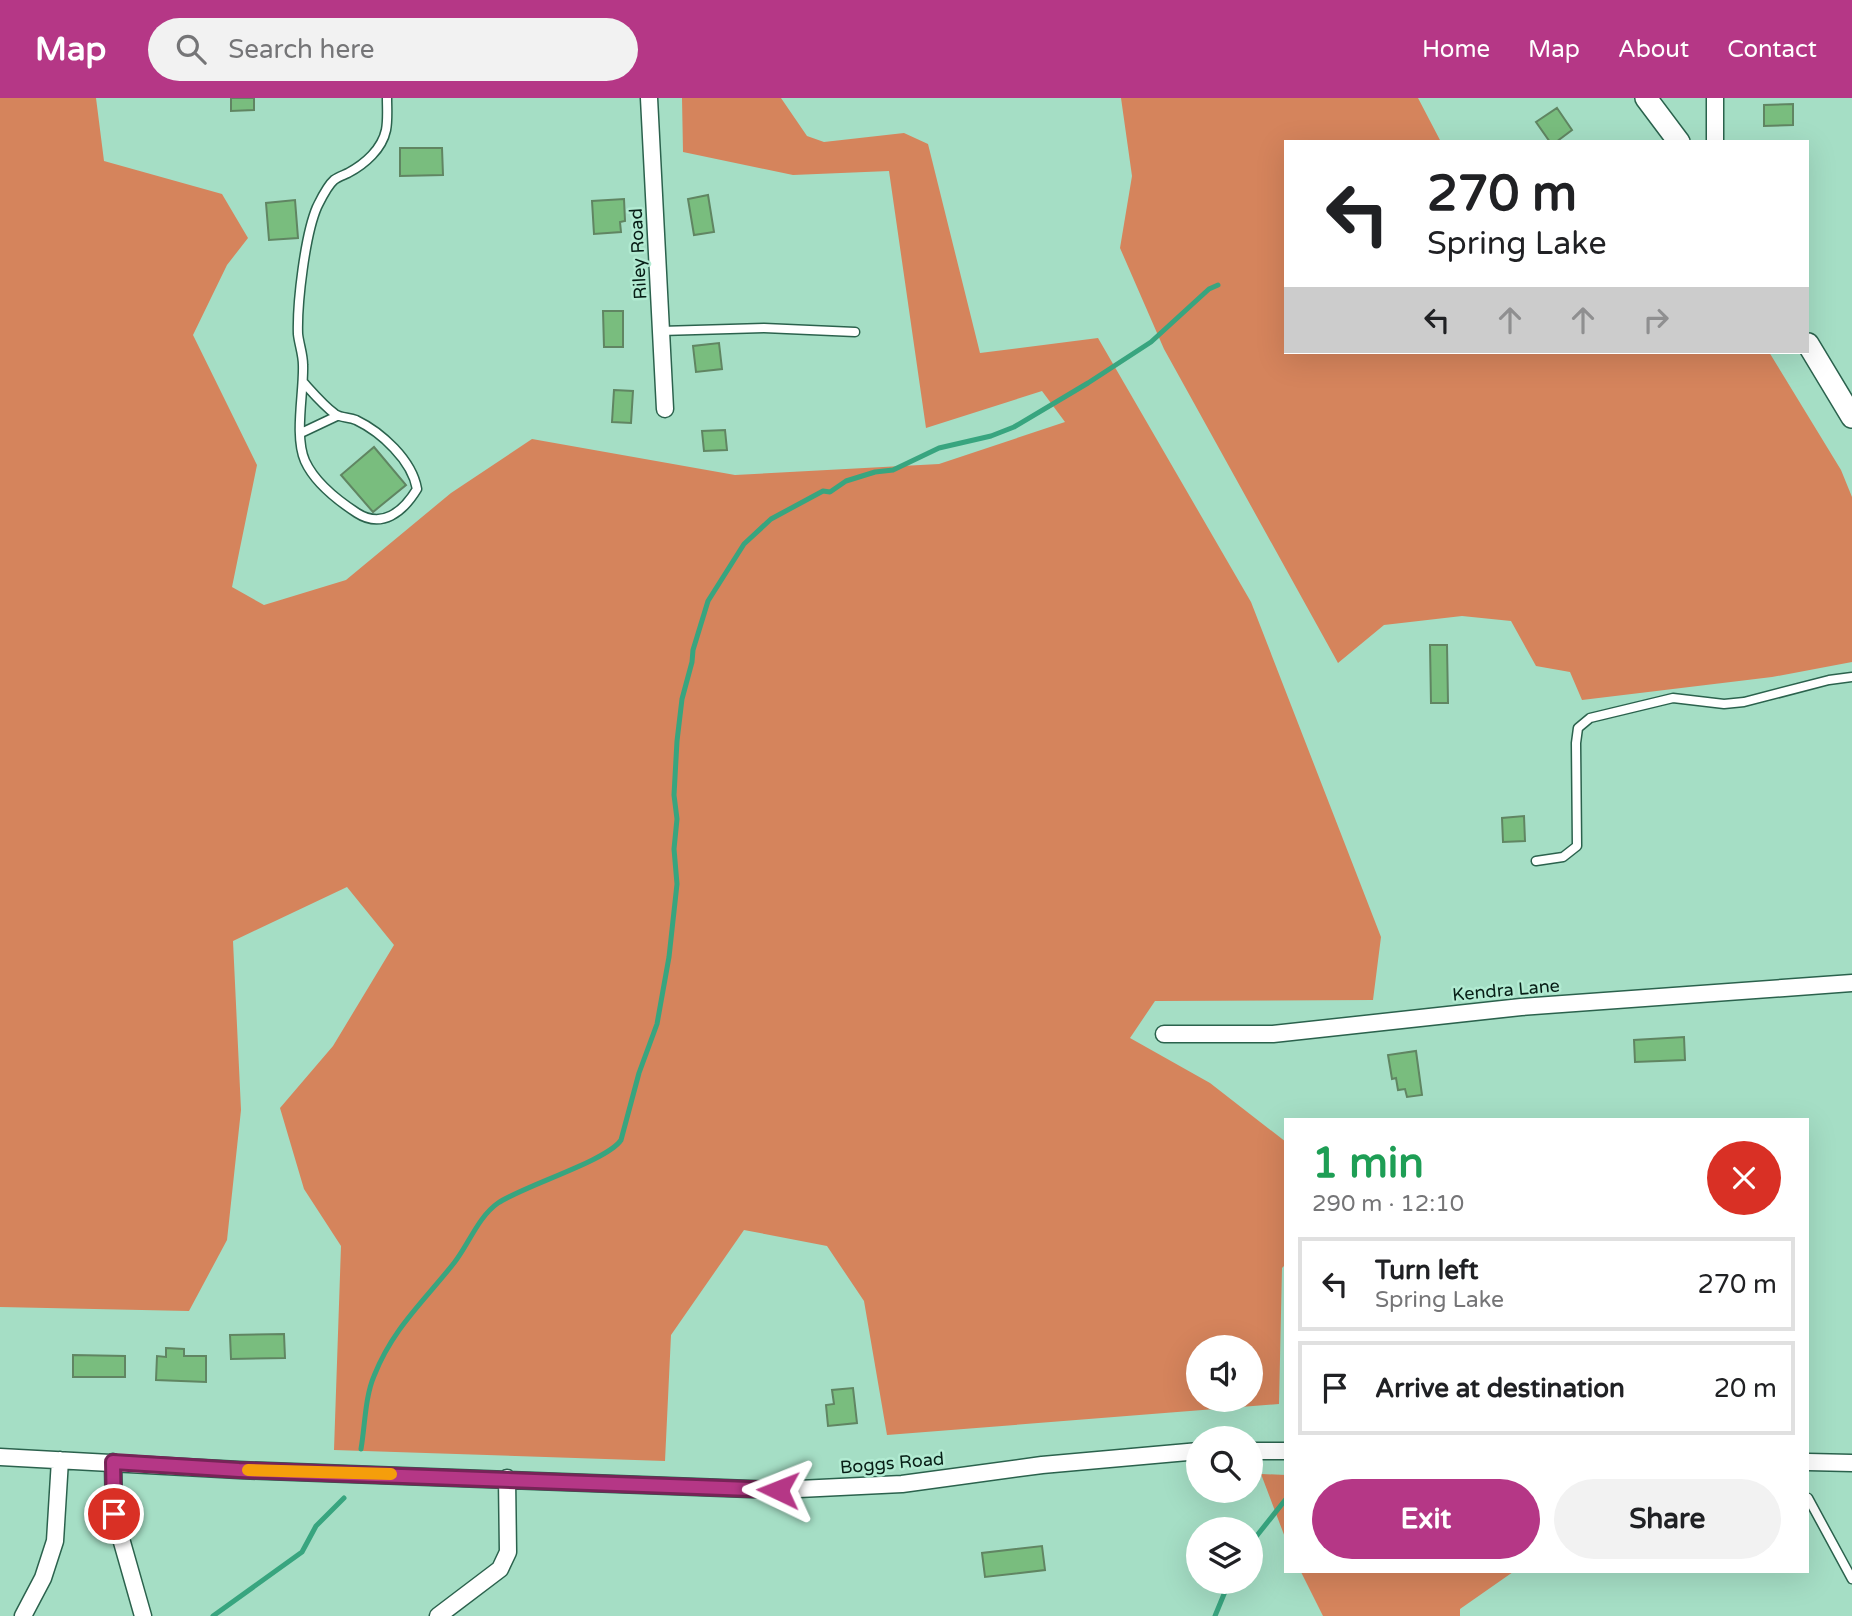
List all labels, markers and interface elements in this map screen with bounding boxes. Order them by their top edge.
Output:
search box [148,18,638,81]
text: Map [35,30,106,69]
icon: search [172,30,210,68]
text: Search here [228,34,374,65]
text: Home [1422,35,1490,64]
text: Map [1528,35,1580,64]
text: About [1618,35,1689,64]
text: Contact [1727,35,1817,64]
text: 270 m [1427,165,1577,224]
icon: left [1312,168,1403,259]
street label: Riley Road [625,208,651,300]
text: Spring Lake [1427,225,1607,263]
icon: left [1418,301,1456,339]
icon: ahead [1491,301,1529,339]
icon: ahead [1564,301,1602,339]
icon: right [1637,301,1675,339]
street label: Kendra Lane [1451,974,1561,1006]
text: 1 min [1312,1138,1424,1189]
button: close [1707,1141,1781,1215]
text: 290 m · 12:10 [1312,1190,1464,1218]
text: Turn left [1375,1255,1478,1286]
icon: left [1316,1265,1354,1303]
text: 270 m [1697,1269,1777,1300]
text: Spring Lake [1375,1286,1504,1314]
map controls [1186,1335,1263,1594]
button: sound [1186,1335,1263,1412]
icon: arrive [1316,1369,1354,1407]
text: Arrive at destination [1375,1373,1625,1404]
text: 20 m [1714,1373,1777,1404]
button: search [1186,1426,1263,1503]
street label: Boggs Road [839,1447,945,1479]
position arrow [741,1453,815,1527]
button: Exit [1312,1479,1540,1559]
button: Share [1554,1479,1781,1559]
pin [84,1484,144,1544]
icon: arrive [95,1495,133,1533]
button: layers [1186,1517,1263,1594]

